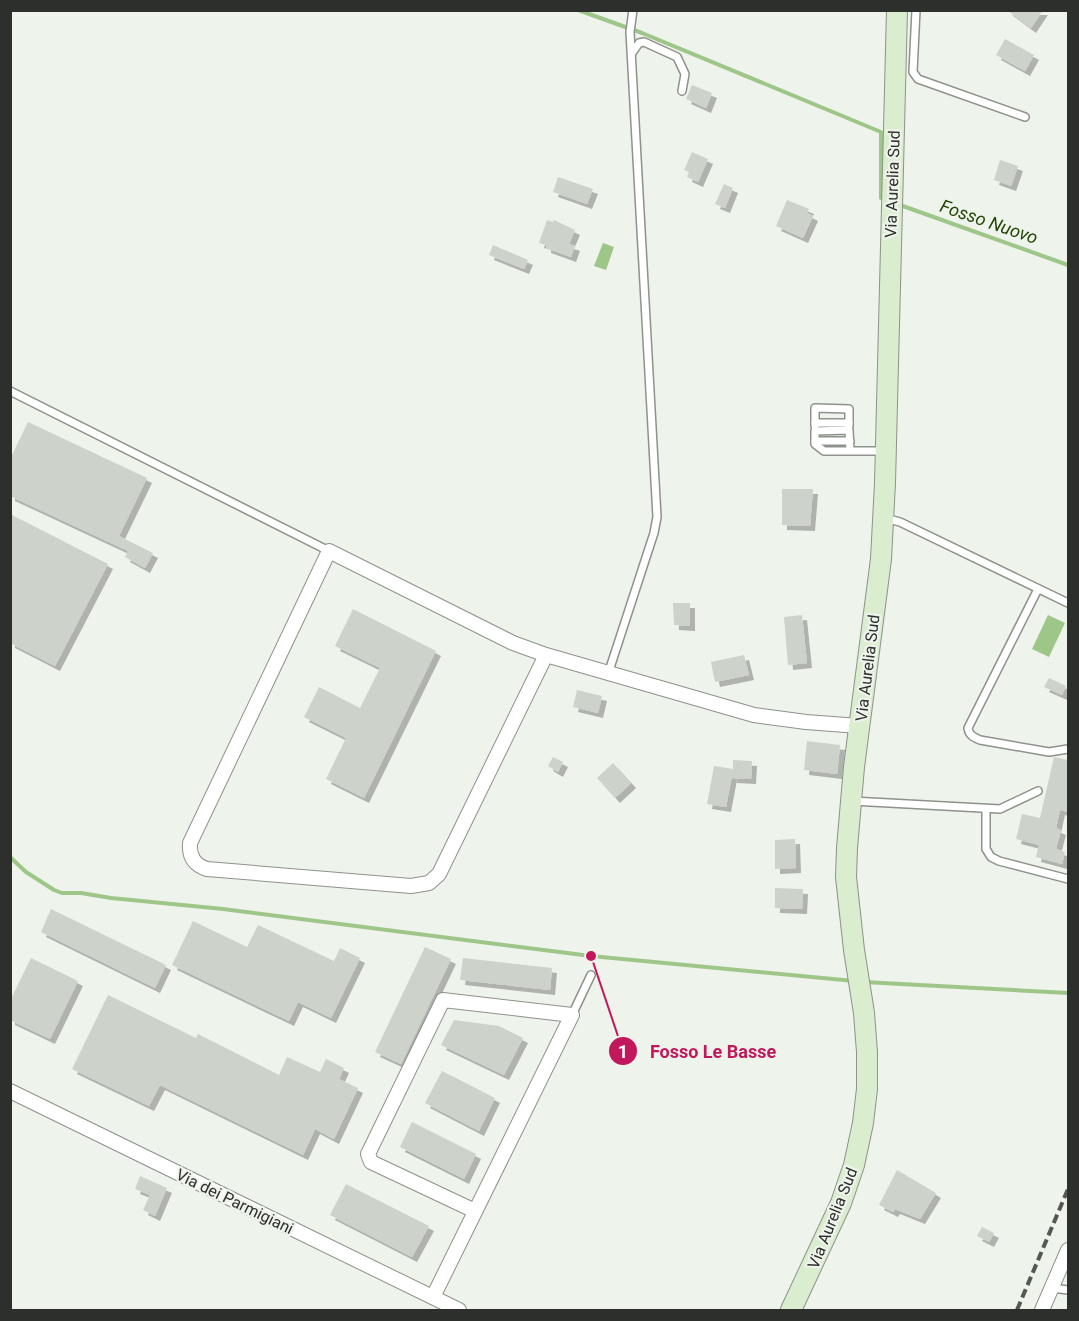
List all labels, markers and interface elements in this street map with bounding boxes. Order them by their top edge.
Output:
street label: Via Aurelia Sud [881,130,904,238]
water label: Fosso Nuovo [938,195,1041,248]
street label: Via Aurelia Sud [852,614,883,723]
callout: Fosso Le Basse [608,1033,788,1069]
text: 1 [618,1041,628,1062]
text: Fosso Le Basse [650,1041,776,1062]
street label: Via dei Parmigiani [173,1165,297,1238]
street label: Via Aurelia Sud [804,1165,861,1272]

